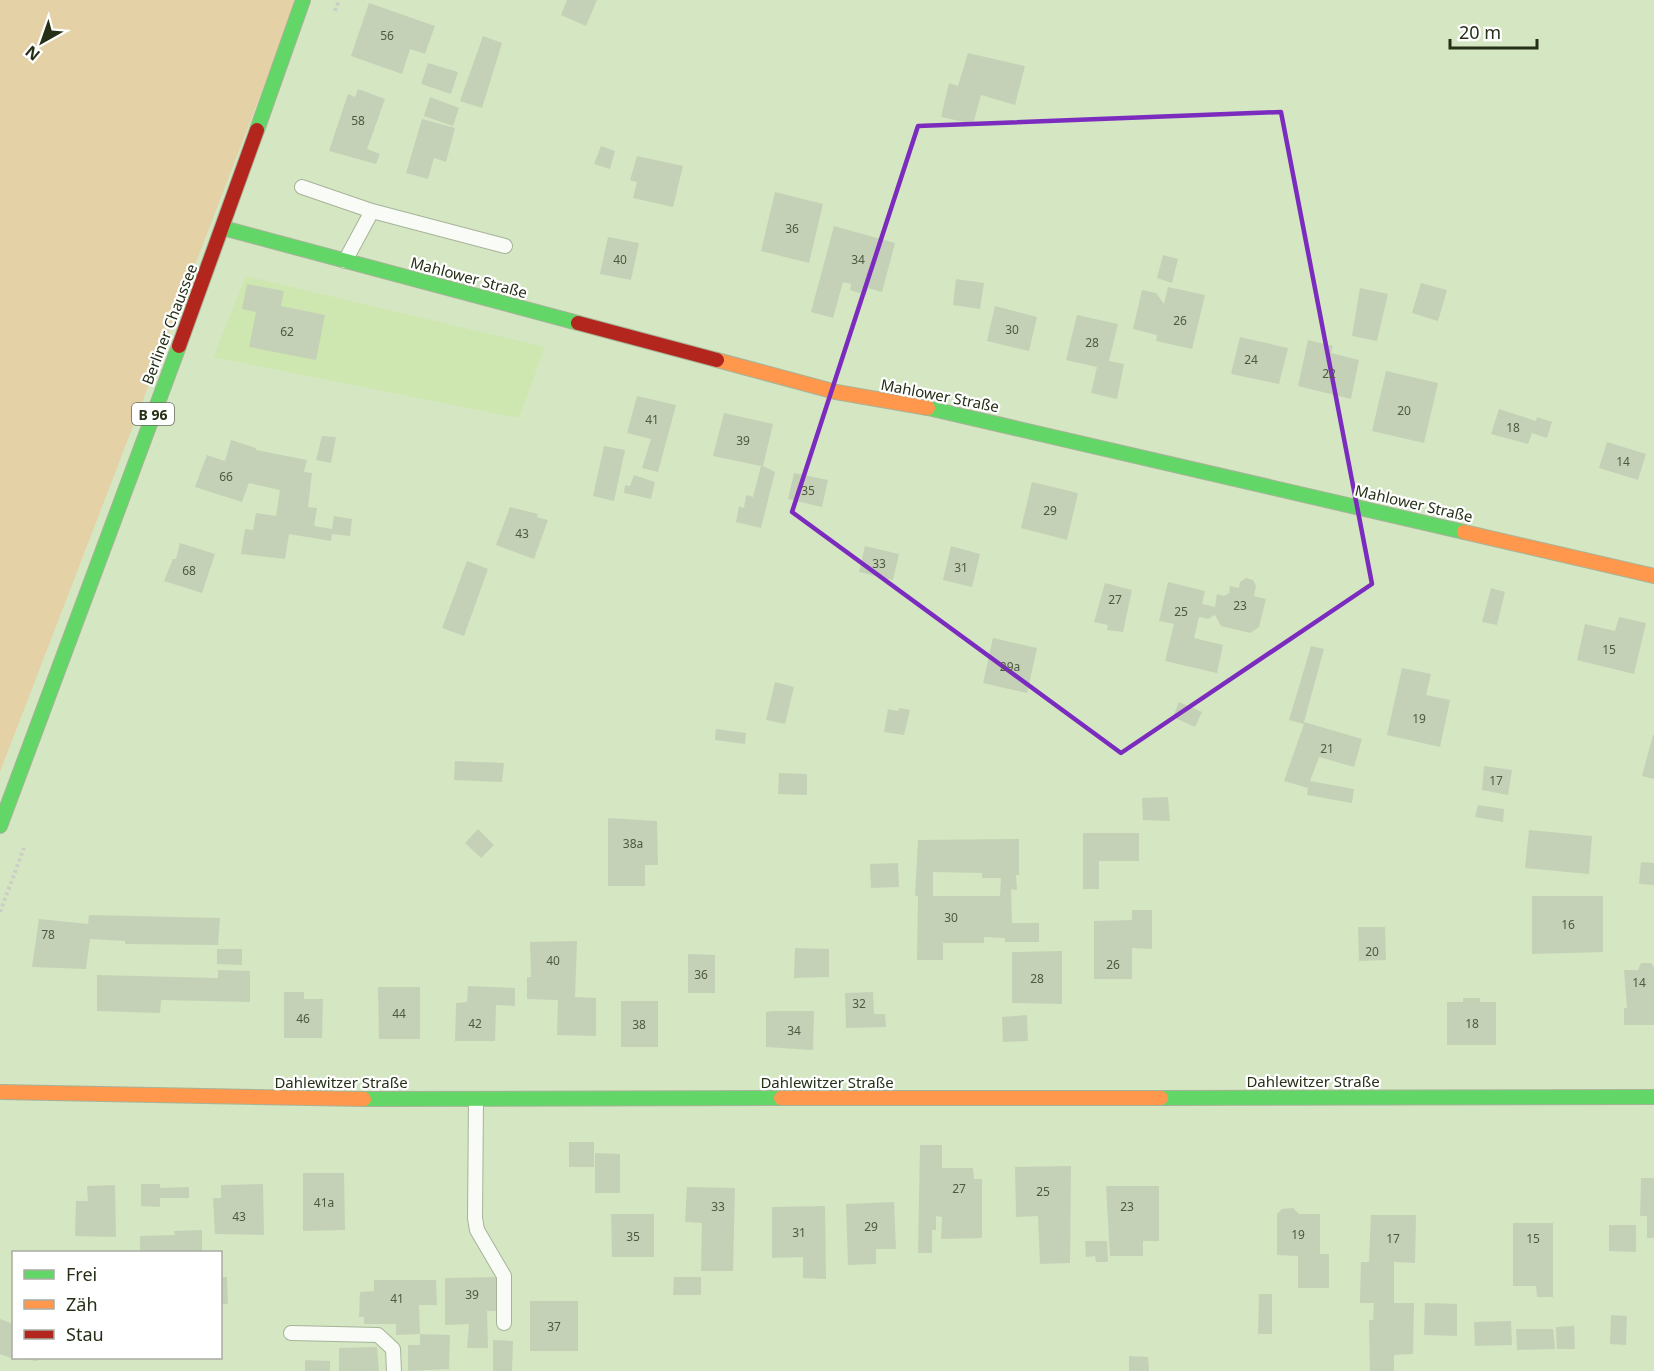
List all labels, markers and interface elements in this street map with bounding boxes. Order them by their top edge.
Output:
north arrow [12,12,72,72]
scale bar [1450,12,1537,50]
text: 20 m [1459,20,1501,44]
house number: 56 [380,27,394,44]
text: N [20,41,44,66]
house number: 58 [351,112,365,129]
house number: 36 [785,220,799,237]
house number: 40 [613,251,627,268]
house number: 34 [851,251,865,268]
street label: Mahlower Straße [408,252,530,302]
street label: Berliner Chaussee [137,261,201,387]
house number: 26 [1173,312,1187,329]
house number: 30 [1005,321,1019,338]
house number: 62 [280,323,294,340]
house number: 28 [1085,334,1099,351]
house number: 24 [1244,351,1258,368]
house number: 22 [1322,365,1336,382]
street label: Mahlower Straße [879,374,1001,416]
house number: 20 [1397,402,1411,419]
road number: B 96 [132,403,174,425]
house number: 41 [645,411,659,428]
house number: 18 [1506,419,1520,436]
house number: 39 [736,432,750,449]
house number: 14 [1616,453,1630,470]
house number: 66 [219,468,233,485]
street label: Mahlower Straße [1353,480,1475,526]
house number: 35 [801,482,815,499]
house number: 29 [1043,502,1057,519]
house number: 43 [515,525,529,542]
house number: 33 [872,555,886,572]
house number: 31 [954,559,968,576]
house number: 68 [182,562,196,579]
house number: 27 [1108,591,1122,608]
house number: 23 [1233,597,1247,614]
house number: 25 [1174,603,1188,620]
house number: 15 [1602,641,1616,658]
house number: 29a [1000,658,1020,675]
house number: 19 [1412,710,1426,727]
house number: 21 [1320,740,1334,757]
house number: 17 [1489,772,1503,789]
house number: 38a [623,835,643,852]
house number: 30 [944,909,958,926]
house number: 16 [1561,916,1575,933]
house number: 78 [41,926,55,943]
house number: 20 [1365,943,1379,960]
house number: 40 [546,952,560,969]
house number: 26 [1106,956,1120,973]
house number: 36 [694,966,708,983]
house number: 28 [1030,970,1044,987]
house number: 14 [1632,974,1646,991]
house number: 32 [852,995,866,1012]
house number: 44 [392,1005,406,1022]
house number: 46 [296,1010,310,1027]
house number: 42 [468,1015,482,1032]
house number: 18 [1465,1015,1479,1032]
house number: 38 [632,1016,646,1033]
house number: 34 [787,1022,801,1039]
street label: Dahlewitzer Straße [1246,1071,1380,1091]
street label: Dahlewitzer Straße [274,1072,408,1092]
street label: Dahlewitzer Straße [760,1072,894,1092]
house number: 27 [952,1180,966,1197]
house number: 25 [1036,1183,1050,1200]
house number: 41a [314,1194,334,1211]
house number: 33 [711,1198,725,1215]
house number: 23 [1120,1198,1134,1215]
house number: 43 [232,1208,246,1225]
house number: 29 [864,1218,878,1235]
house number: 31 [792,1224,806,1241]
house number: 19 [1291,1226,1305,1243]
house number: 35 [626,1228,640,1245]
house number: 17 [1386,1230,1400,1247]
house number: 15 [1526,1230,1540,1247]
legend [12,1251,222,1359]
text: Frei [66,1262,97,1286]
house number: 39 [465,1286,479,1303]
house number: 41 [390,1290,404,1307]
text: Zäh [66,1292,98,1316]
house number: 37 [547,1318,561,1335]
text: Stau [66,1322,104,1346]

